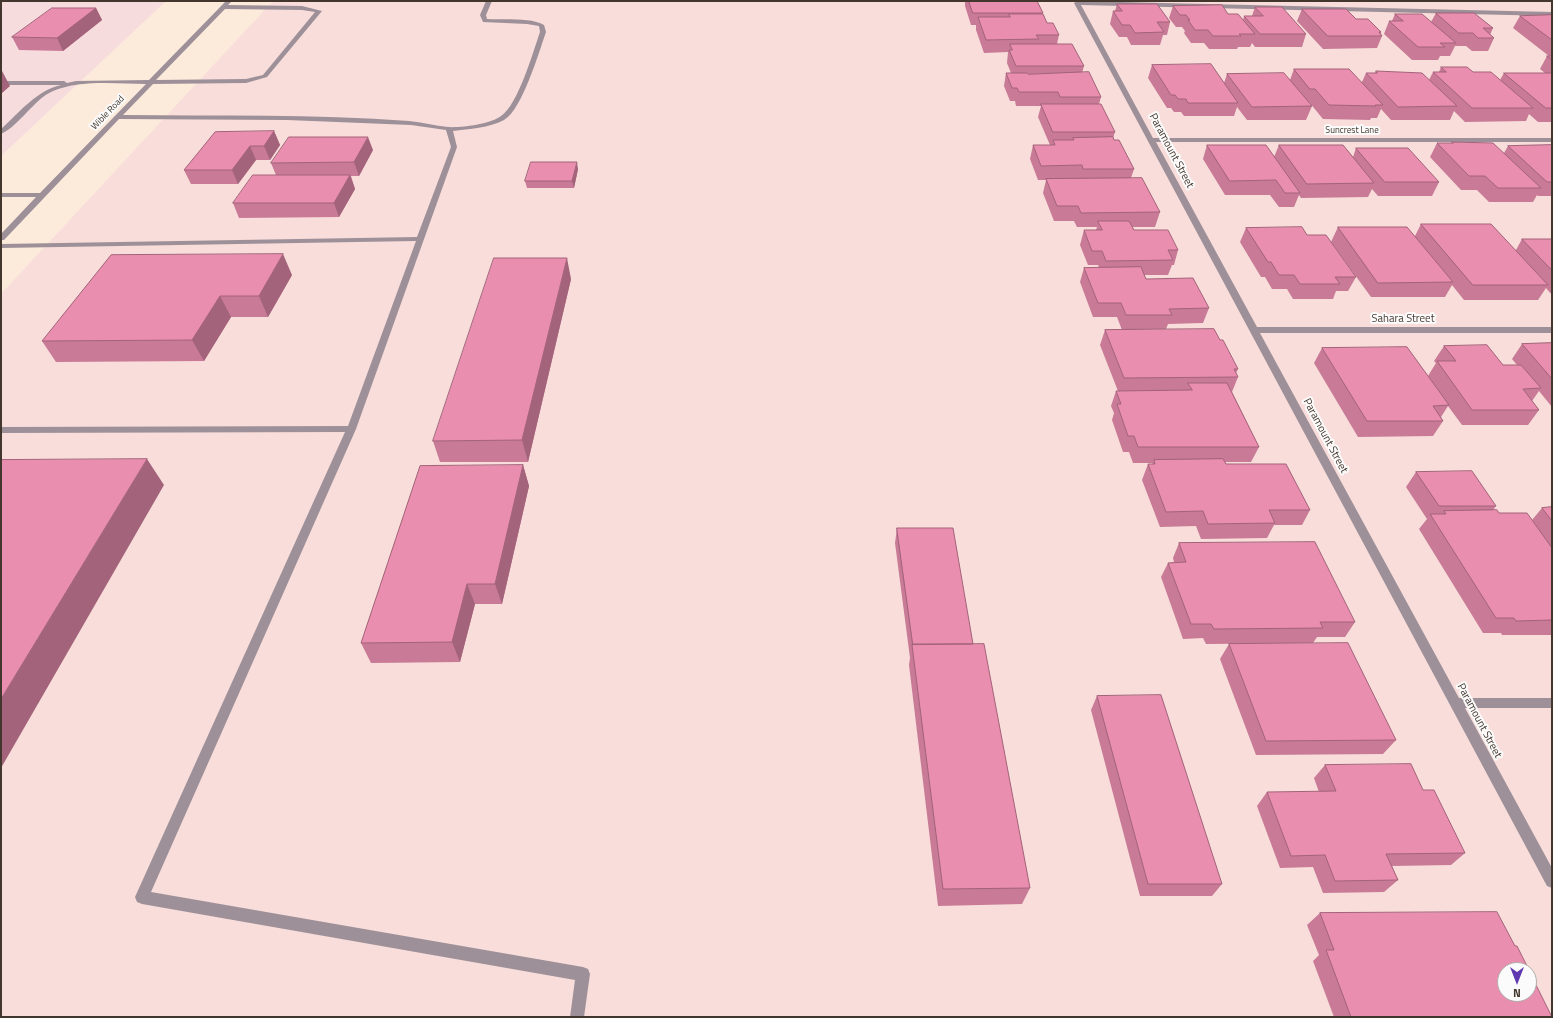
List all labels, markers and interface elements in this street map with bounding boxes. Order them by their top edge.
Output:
street label: Wible Road [89,94,127,132]
street label: Paramount Street [1146,111,1196,191]
street label: Suncrest Lane [1325,126,1379,136]
street label: Sahara Street [1372,312,1434,326]
street label: Paramount Street [1300,396,1350,476]
street label: Paramount Street [1454,681,1504,761]
north arrow [1497,962,1537,1002]
text: N [1513,985,1521,1001]

